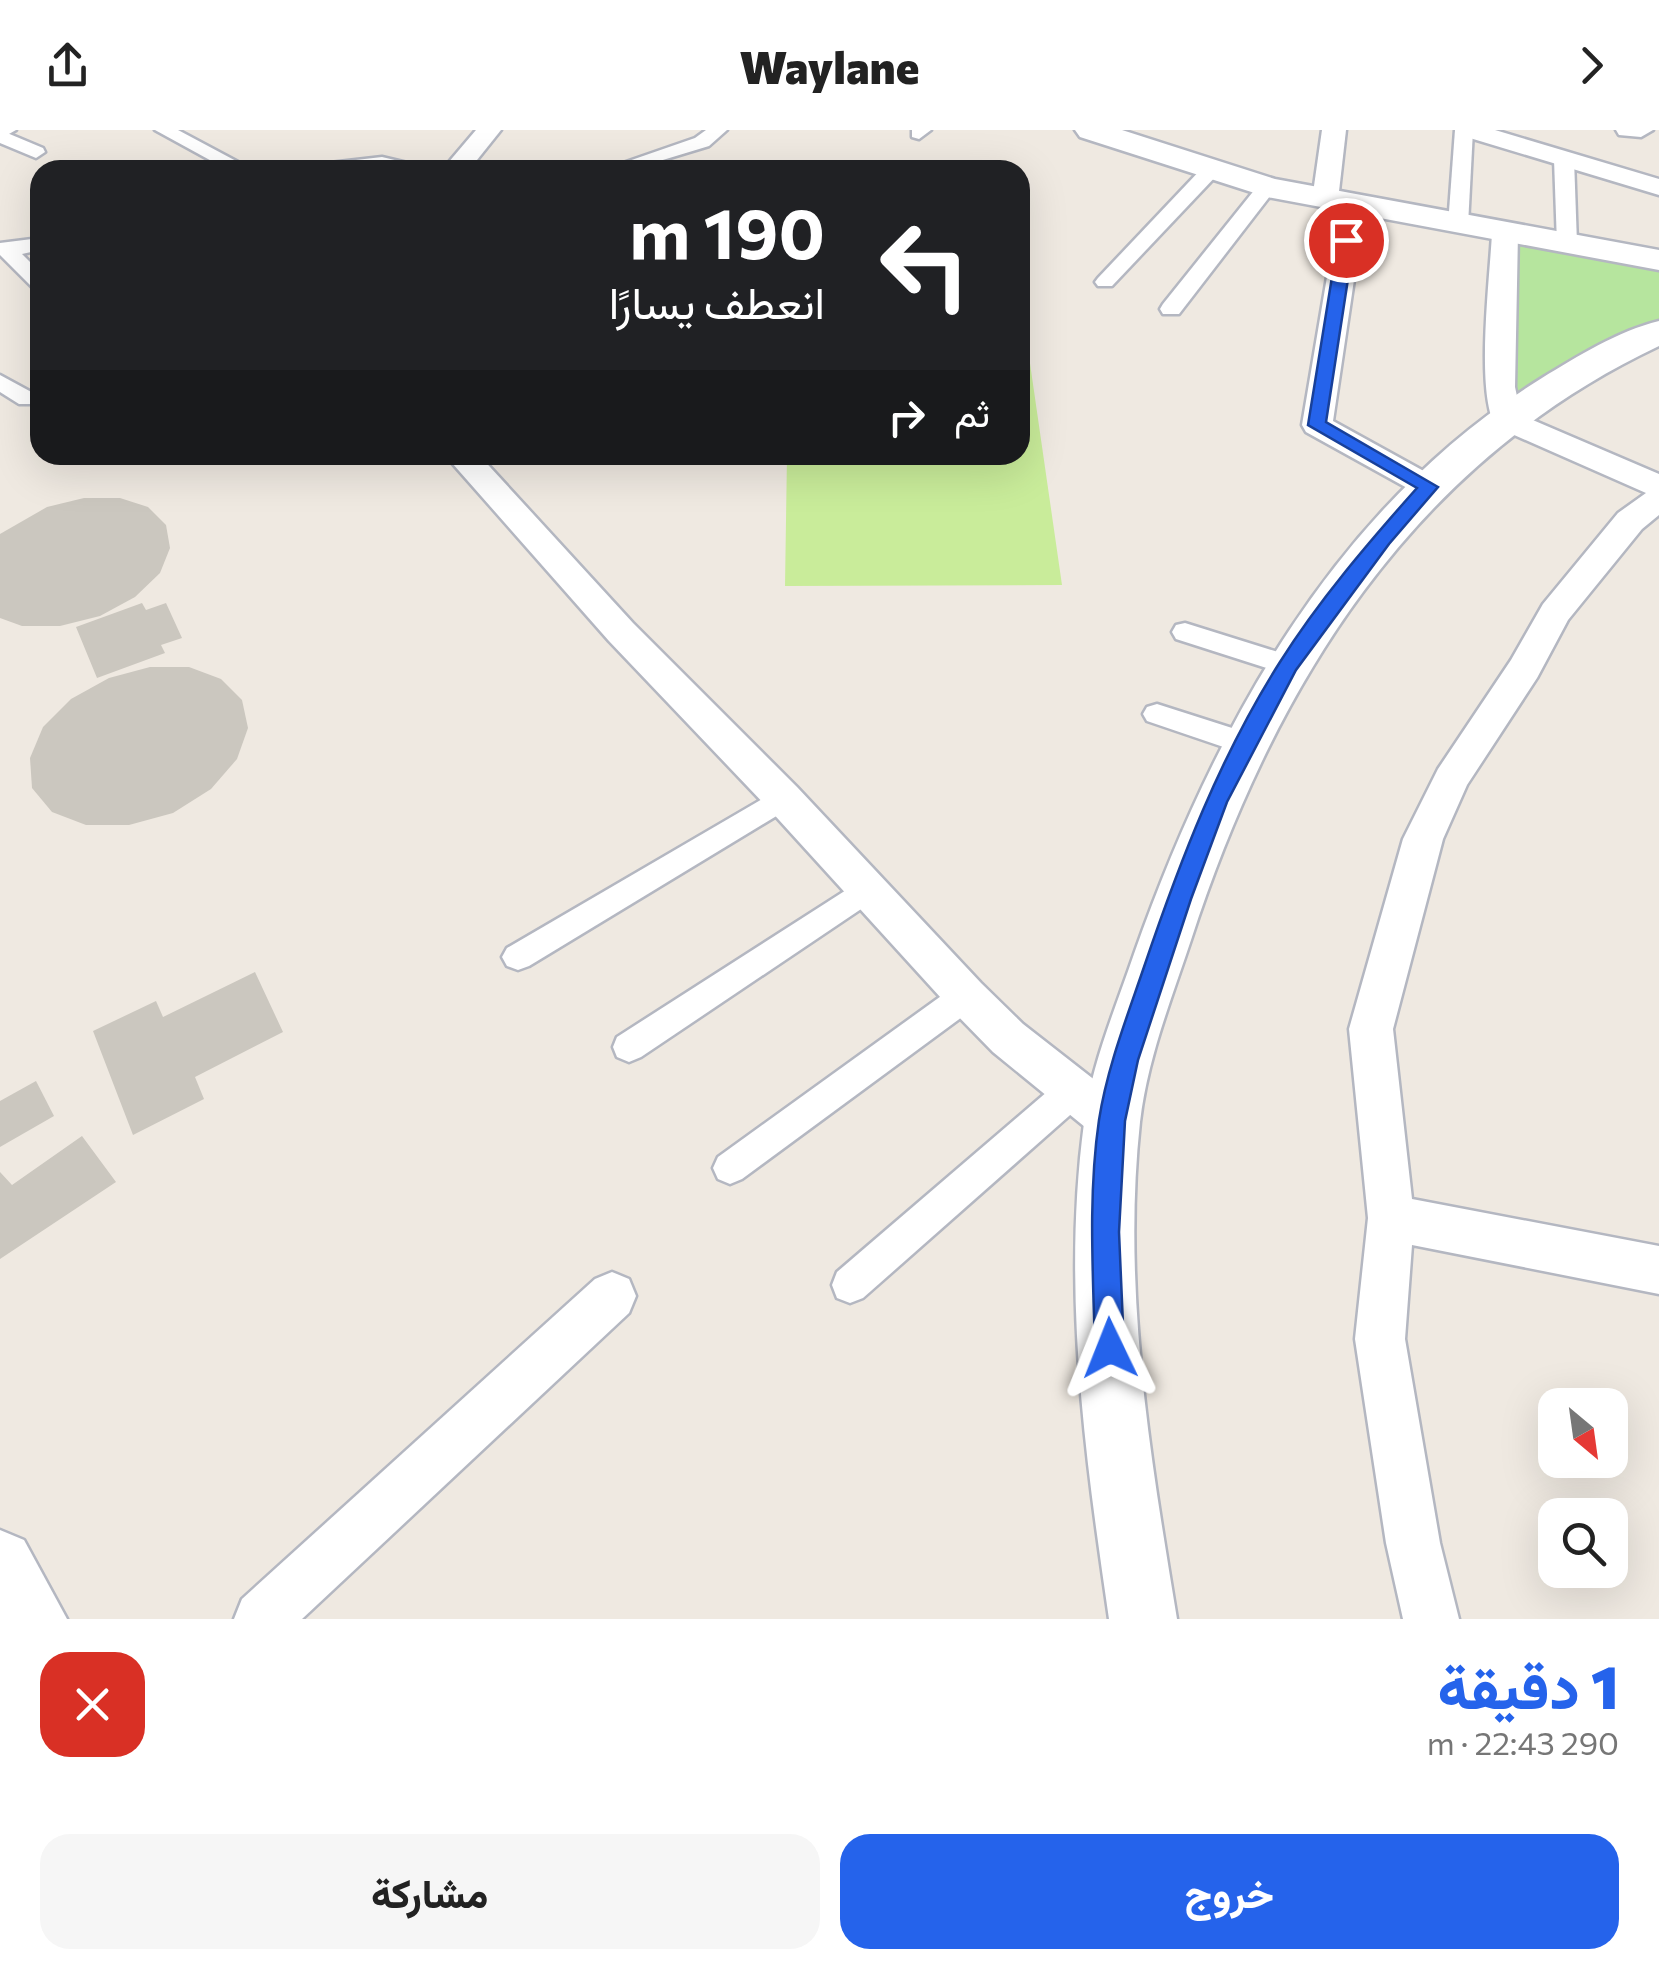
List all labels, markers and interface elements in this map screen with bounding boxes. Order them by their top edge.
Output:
icon: share [40,38,95,93]
text: Waylane [740,38,919,93]
icon: forward [1564,38,1619,93]
text: 190 m [629,188,825,273]
pin [1304,198,1389,283]
icon: left [860,200,990,330]
icon: arrive [1319,213,1374,268]
text: انعطف يسارًا [609,273,825,328]
text: ثم [954,388,990,435]
icon: right [879,390,934,445]
position arrow [1058,1296,1162,1400]
north arrow [1538,1388,1628,1478]
map controls [1538,1388,1628,1588]
button: search [1538,1498,1628,1588]
text: 1 دقيقة [1437,1648,1619,1721]
button: close [40,1652,145,1757]
text: 290 m · 22:43 [1427,1722,1619,1762]
button: مشاركة [40,1834,820,1949]
button: خروج [840,1834,1619,1949]

